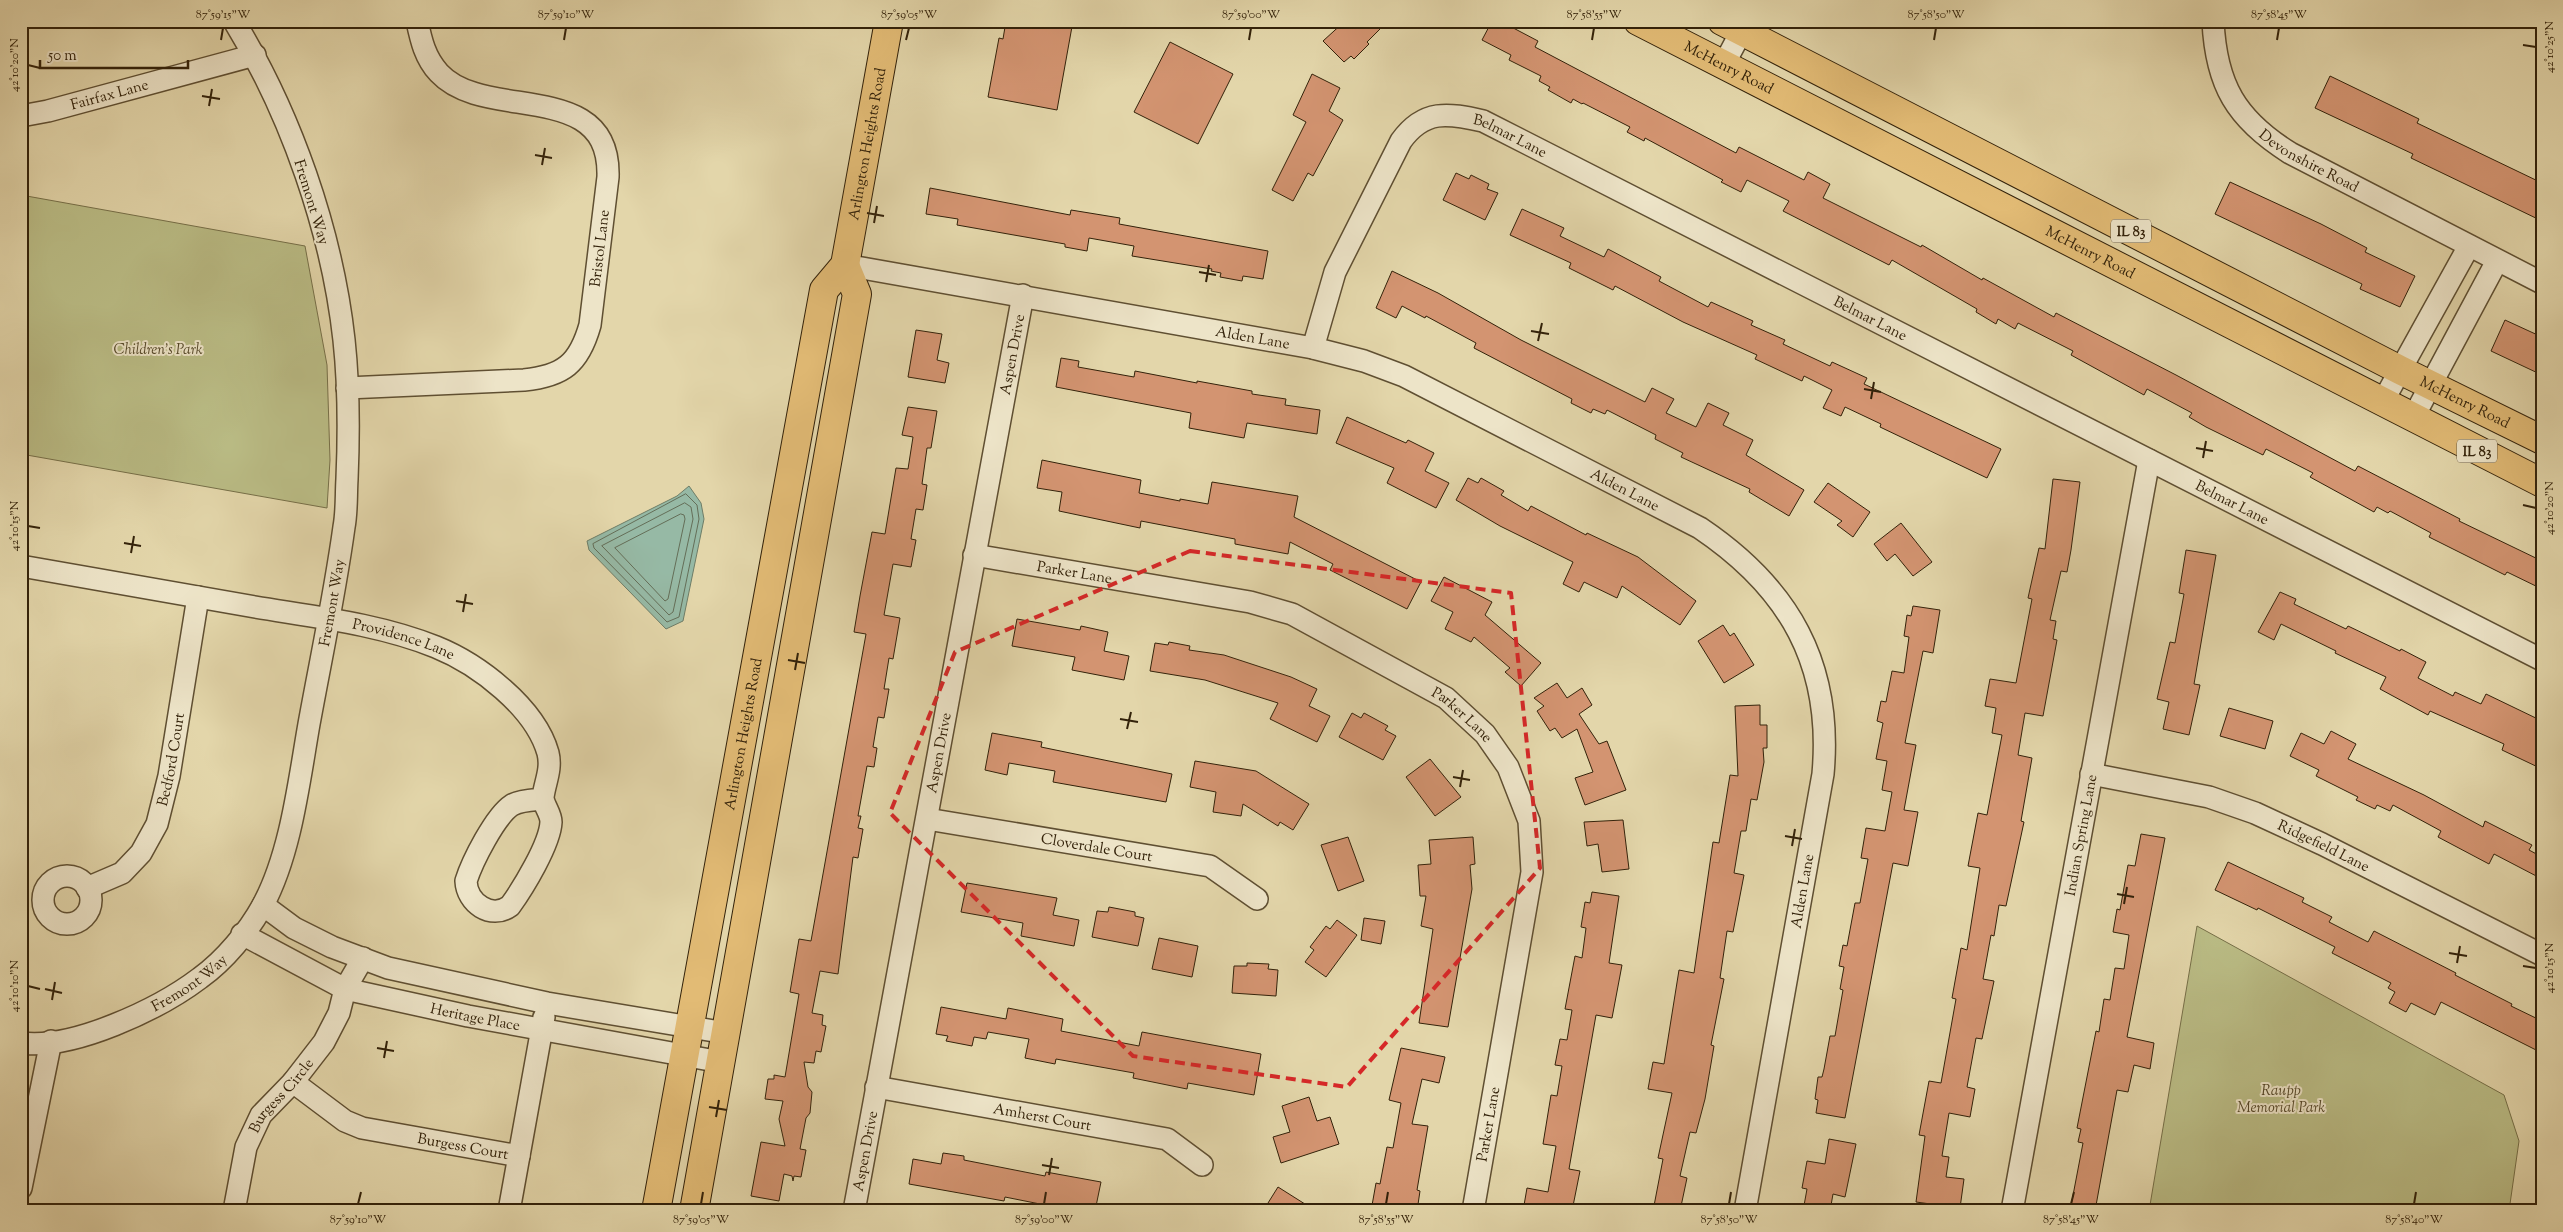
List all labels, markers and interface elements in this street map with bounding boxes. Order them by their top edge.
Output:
text: 87°59'15"W [196,6,251,24]
text: 87°59'10"W [538,6,595,24]
text: 87°59'05"W [881,6,938,24]
text: 87°59'00"W [1222,6,1281,24]
text: 87°58'55"W [1566,6,1622,24]
text: 87°58'50"W [1908,6,1965,24]
text: 87°58'45"W [2251,6,2308,24]
text: 42°10'25"N [2541,21,2559,73]
street label: McHenry Road [1680,37,1777,101]
text: 42°10'20"N [6,38,24,92]
scale bar [40,38,188,70]
text: 50 m [47,46,77,67]
street label: Arlington Heights Road [844,66,892,222]
street label: Fairfax Lane [68,75,151,116]
street label: Belmar Lane [1471,110,1550,164]
street label: Devonshire Road [2254,125,2362,199]
street label: Fremont Way [288,157,334,248]
street label: Bristol Lane [586,209,616,288]
road number: IL 83 [2111,220,2151,242]
street label: McHenry Road [2041,222,2139,285]
street label: Belmar Lane [1829,292,1910,347]
street label: Aspen Drive [996,313,1031,397]
street label: Alden Lane [1213,322,1291,356]
park label: Children's Park [114,340,203,361]
street label: McHenry Road [2416,372,2513,435]
road number: IL 83 [2457,440,2497,462]
street label: Alden Lane [1586,464,1663,517]
street label: Belmar Lane [2191,476,2272,531]
text: 42°10'20"N [2541,481,2559,535]
text: 42°10'15"N [6,500,24,551]
street label: Fremont Way [315,557,351,648]
street label: Parker Lane [1035,557,1114,590]
street label: Providence Lane [350,615,458,666]
street label: Arlington Heights Road [720,656,769,812]
street label: Parker Lane [1427,683,1497,747]
street label: Bedford Court [153,711,191,809]
street label: Aspen Drive [922,711,958,795]
street label: Indian Spring Lane [2061,773,2103,898]
street label: Ridgefield Lane [2274,816,2373,878]
street label: Cloverdale Court [1039,829,1154,868]
street label: Alden Lane [1787,852,1820,930]
text: 42°10'15"N [2541,942,2559,993]
street label: Fremont Way [148,950,233,1018]
text: 42°10'10"N [6,959,24,1012]
street label: Heritage Place [428,999,522,1037]
street label: Burgess Circle [245,1054,320,1137]
park label: Raupp Memorial Park [2237,1081,2325,1119]
street label: Parker Lane [1473,1085,1506,1163]
street label: Amherst Court [991,1099,1093,1137]
street label: Aspen Drive [849,1109,884,1193]
street label: Burgess Court [415,1129,510,1166]
text: 87°59'10"W [330,1211,387,1229]
text: 87°59'05"W [673,1211,730,1229]
text: 87°59'00"W [1015,1211,1074,1229]
text: 87°58'55"W [1358,1211,1414,1229]
text: 87°58'50"W [1701,1211,1758,1229]
text: 87°58'45"W [2043,1211,2100,1229]
text: 87°58'40"W [2385,1211,2443,1229]

